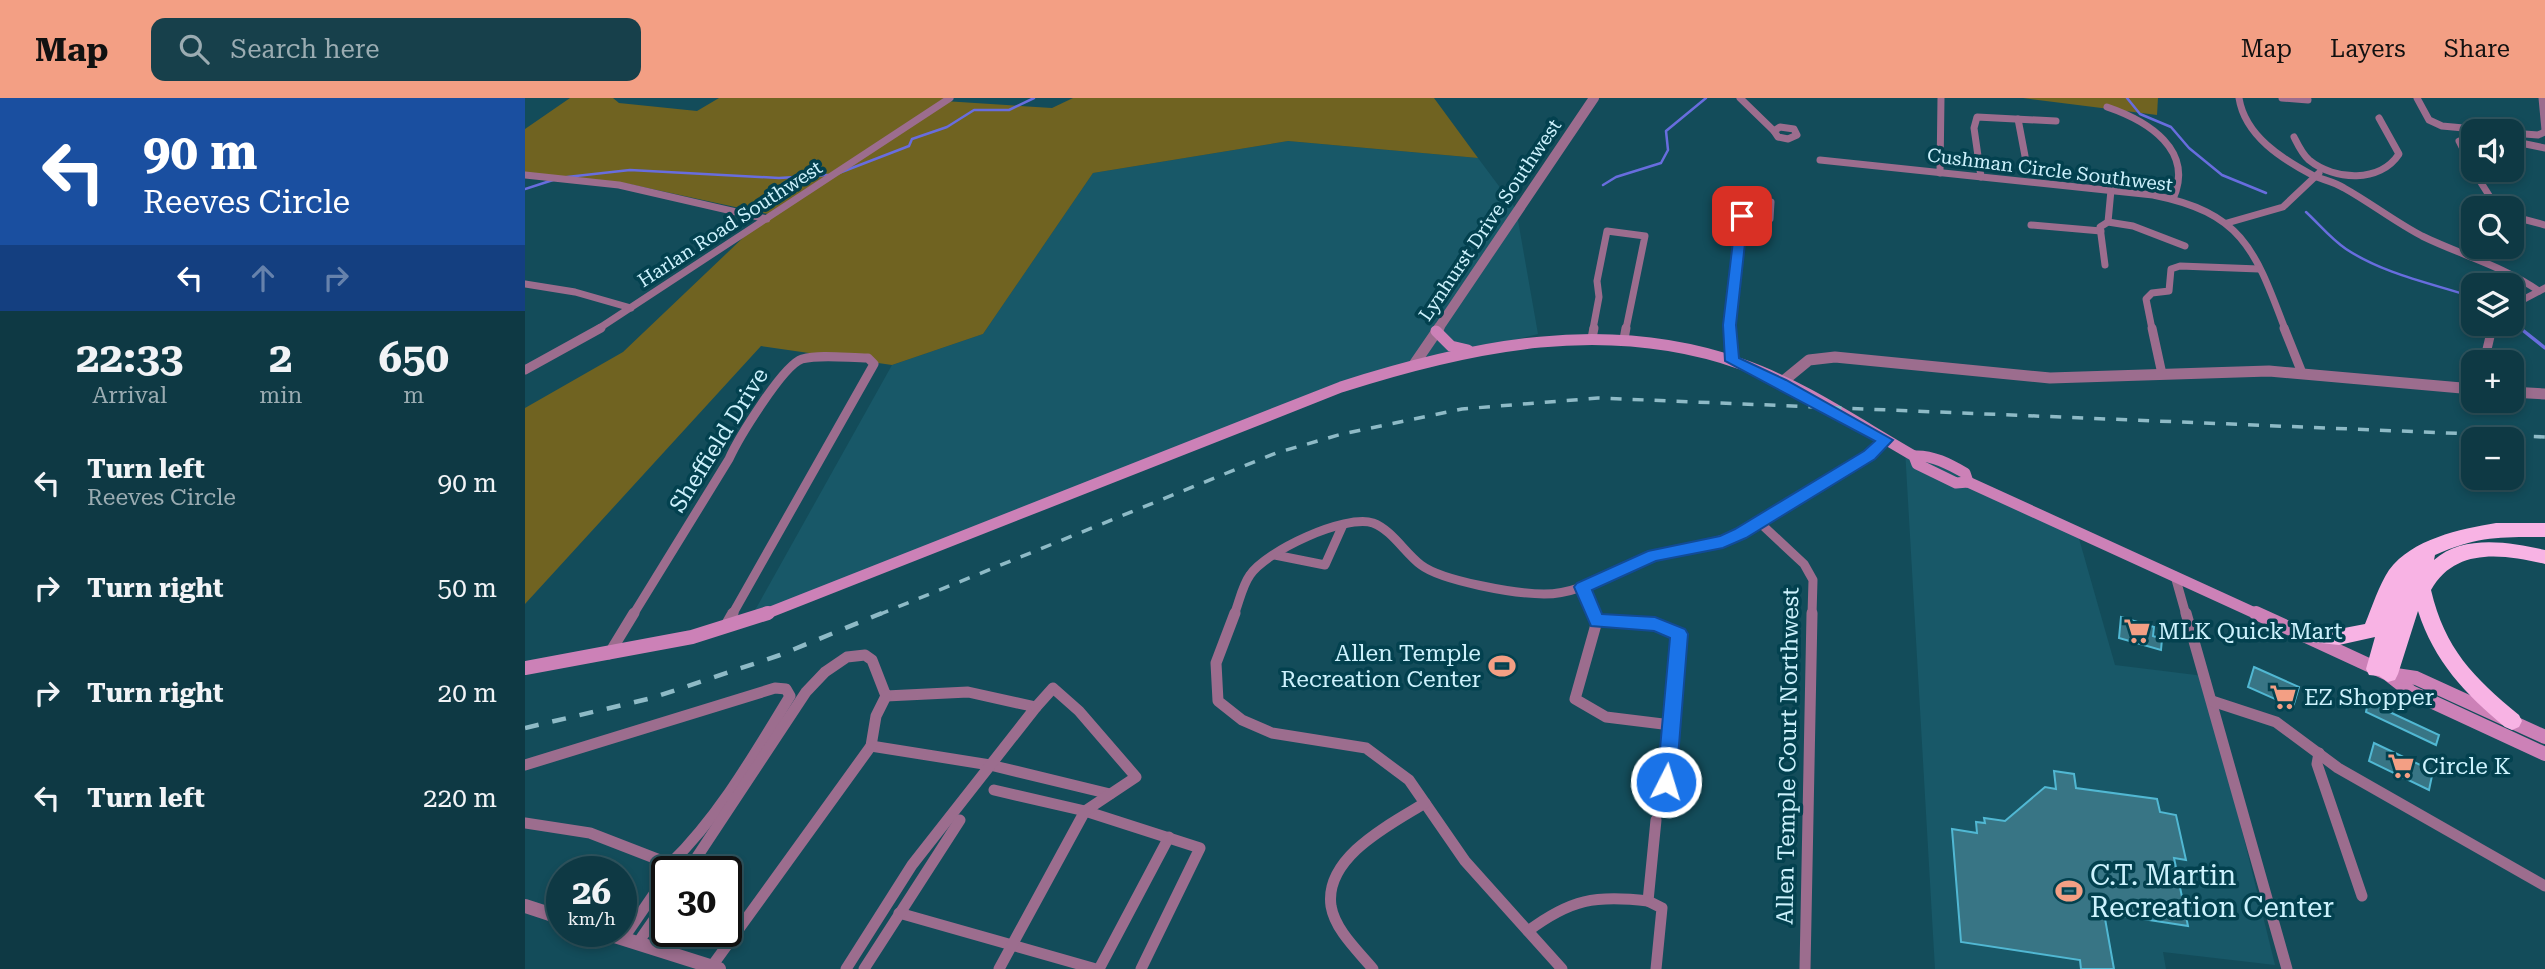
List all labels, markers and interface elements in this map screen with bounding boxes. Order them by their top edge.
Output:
search box [151,18,641,81]
text: Map [35,30,109,69]
icon: search [175,30,213,68]
text: Search here [231,34,380,64]
text: Map [2241,35,2292,63]
text: Layers [2330,35,2406,63]
text: Share [2444,35,2510,63]
street label: Lynhurst Drive Southwest [1414,115,1566,325]
map controls [2461,119,2524,490]
button: sound [2461,119,2524,182]
text: 90 m [143,124,258,181]
icon: left [28,126,119,217]
street label: Cushman Circle Southwest [1926,144,2174,196]
street label: Harlan Road Southwest [634,156,826,292]
text: Reeves Circle [143,183,350,221]
pin [1712,186,1772,246]
button: search [2461,196,2524,259]
icon: arrive [1723,197,1761,235]
icon: left [171,259,209,297]
icon: ahead [244,259,282,297]
icon: right [317,259,355,297]
button: layers [2461,273,2524,336]
text: 22:33 [76,333,183,382]
text: 2 [269,333,293,382]
text: 650 [378,333,449,382]
button: + [2461,350,2524,413]
street label: Sheffield Drive [664,363,774,517]
text: Arrival [92,382,167,409]
text: min [259,382,302,409]
text: m [403,382,424,409]
button: − [2461,427,2524,490]
text: Turn left [87,454,205,484]
icon: left [28,464,66,502]
text: 90 m [438,468,497,498]
text: Reeves Circle [87,484,236,511]
icon: right [28,569,66,607]
text: Turn right [87,573,223,603]
text: 50 m [438,573,497,603]
street label: Allen Temple Court Northwest [1772,587,1804,925]
supermarket icon: MLK Quick Mart [2122,616,2152,646]
place label: MLK Quick Mart [2158,618,2343,645]
place label: Allen Temple Recreation Center [1281,640,1481,693]
sports icon: Allen Temple Recreation Center [1487,651,1517,681]
icon: right [28,674,66,712]
text: Turn right [87,678,223,708]
text: 20 m [438,678,497,708]
supermarket icon: EZ Shopper [2268,682,2298,712]
place label: EZ Shopper [2304,684,2434,711]
position arrow [1629,745,1703,819]
supermarket icon: Circle K [2386,751,2416,781]
place label: Circle K [2422,753,2511,780]
icon: left [28,779,66,817]
text: Turn left [87,783,205,813]
text: 220 m [423,783,497,813]
speed limit sign: 30 [651,856,742,947]
place label: C.T. Martin Recreation Center [2090,859,2334,924]
text: 26 [572,872,611,913]
sports icon: C.T. Martin Recreation Center [2054,876,2084,906]
text: km/h [567,908,616,929]

